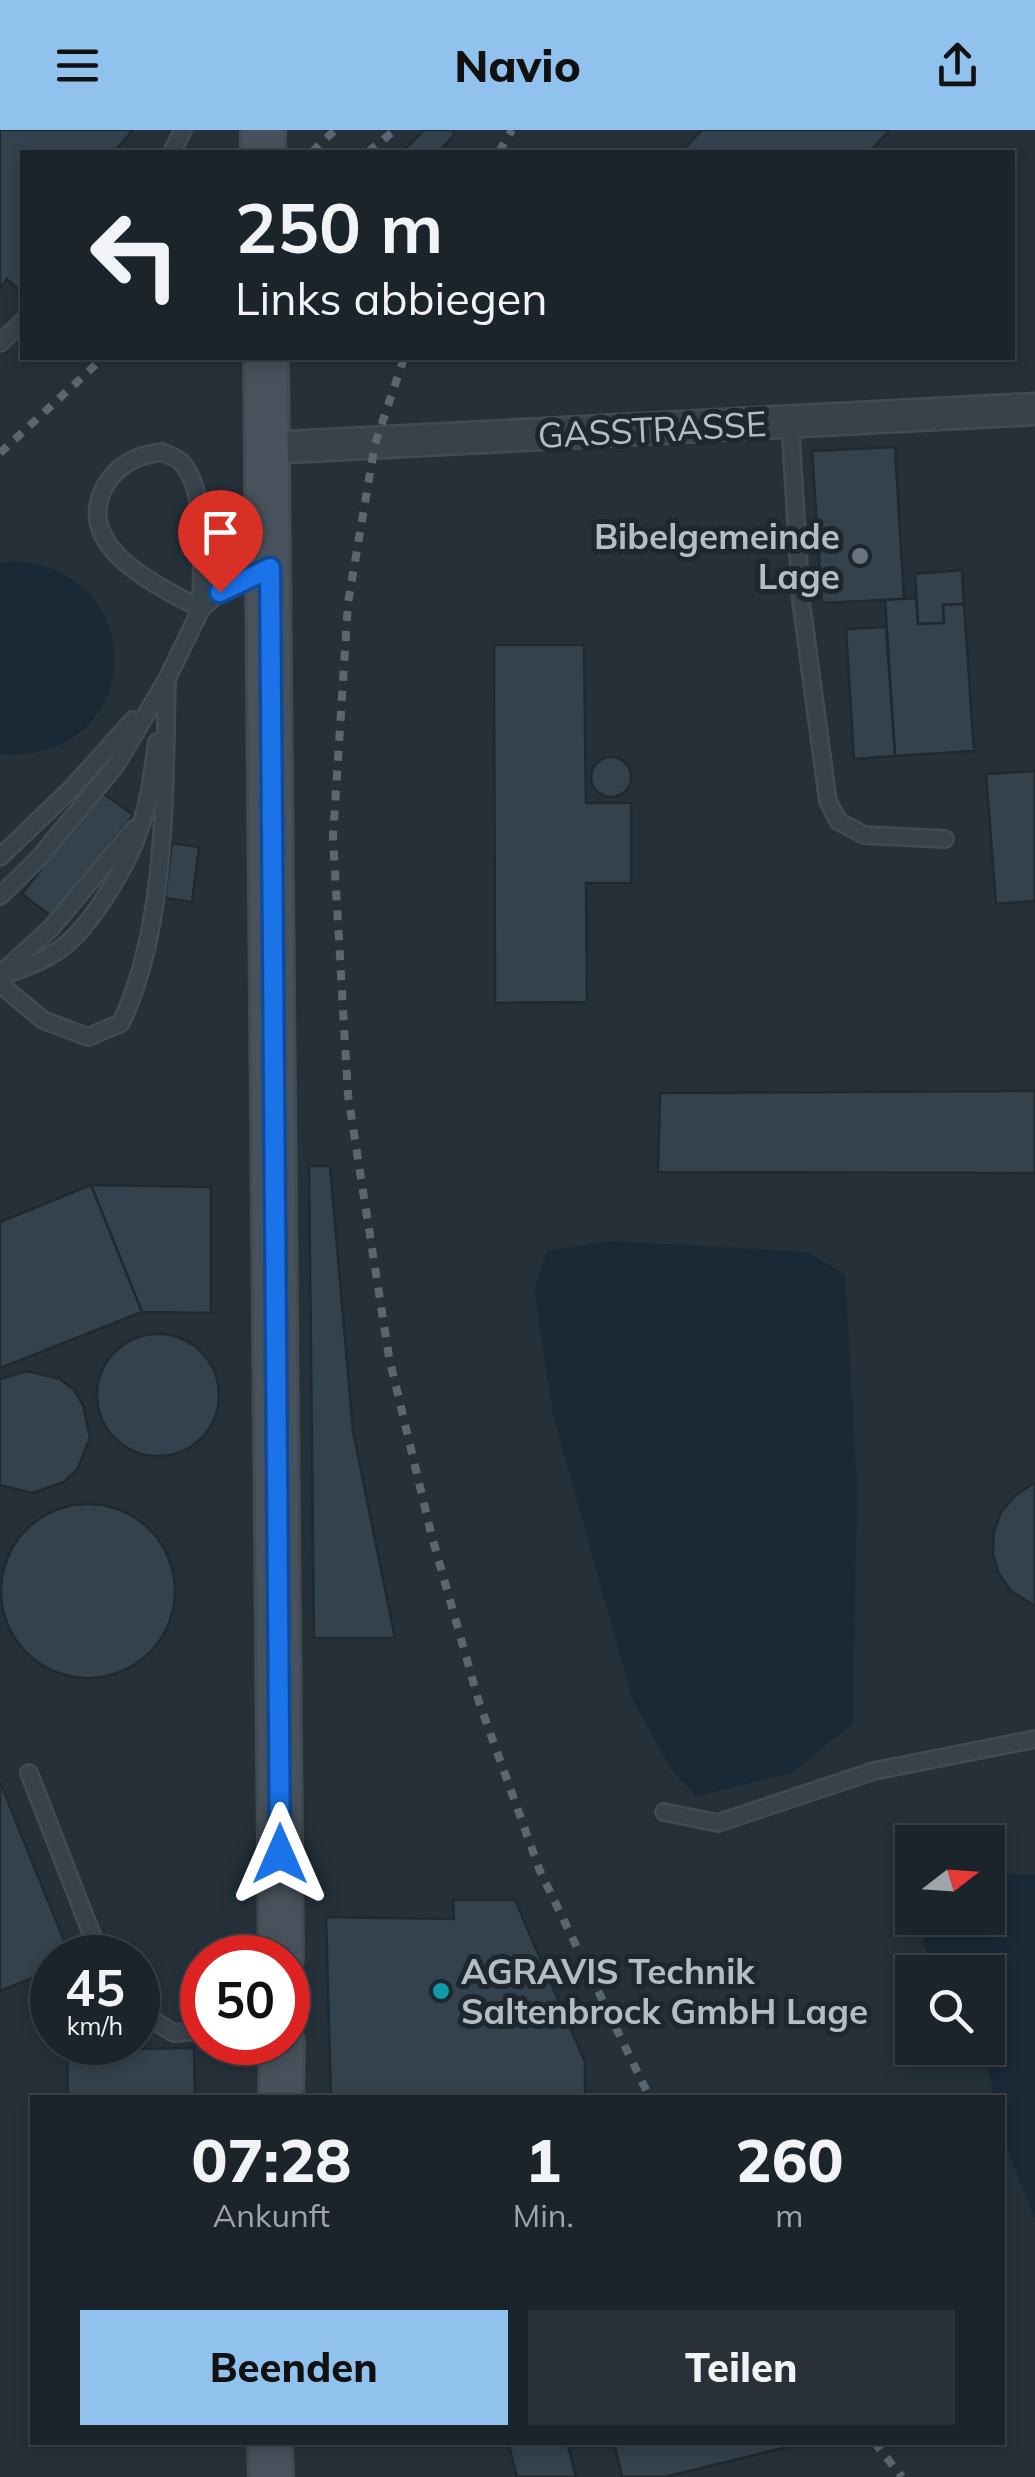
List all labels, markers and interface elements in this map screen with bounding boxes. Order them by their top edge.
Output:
text: Navio [454,37,581,93]
icon: menu [50,38,105,93]
icon: share [930,38,985,93]
text: 250 m [235,183,443,271]
icon: left [70,190,200,320]
text: Links abbiegen [235,270,548,326]
street label: GASSTRASSE [537,401,767,457]
pin [178,490,263,593]
icon: arrive [193,505,248,560]
place label: Bibelgemeinde Lage [594,514,840,598]
marker: Bibelgemeinde Lage [849,545,871,567]
position arrow [228,1802,332,1906]
north arrow [895,1825,1005,1935]
map controls [895,1825,1005,2065]
speed limit sign: 50 [180,1935,310,2065]
place label: AGRAVIS Technik Saltenbrock GmbH Lage [461,1949,868,2033]
button: search [895,1955,1005,2065]
text: 45 [65,1956,125,2019]
marker: AGRAVIS Technik Saltenbrock GmbH Lage [430,1980,452,2002]
text: km/h [67,2010,123,2041]
text: 07:28 [192,2122,351,2197]
text: 1 [525,2122,561,2197]
text: 260 [735,2122,843,2197]
text: Ankunft [213,2195,330,2235]
text: Min. [513,2195,574,2235]
text: m [775,2195,803,2235]
button: Beenden [80,2310,508,2425]
button: Teilen [528,2310,955,2425]

